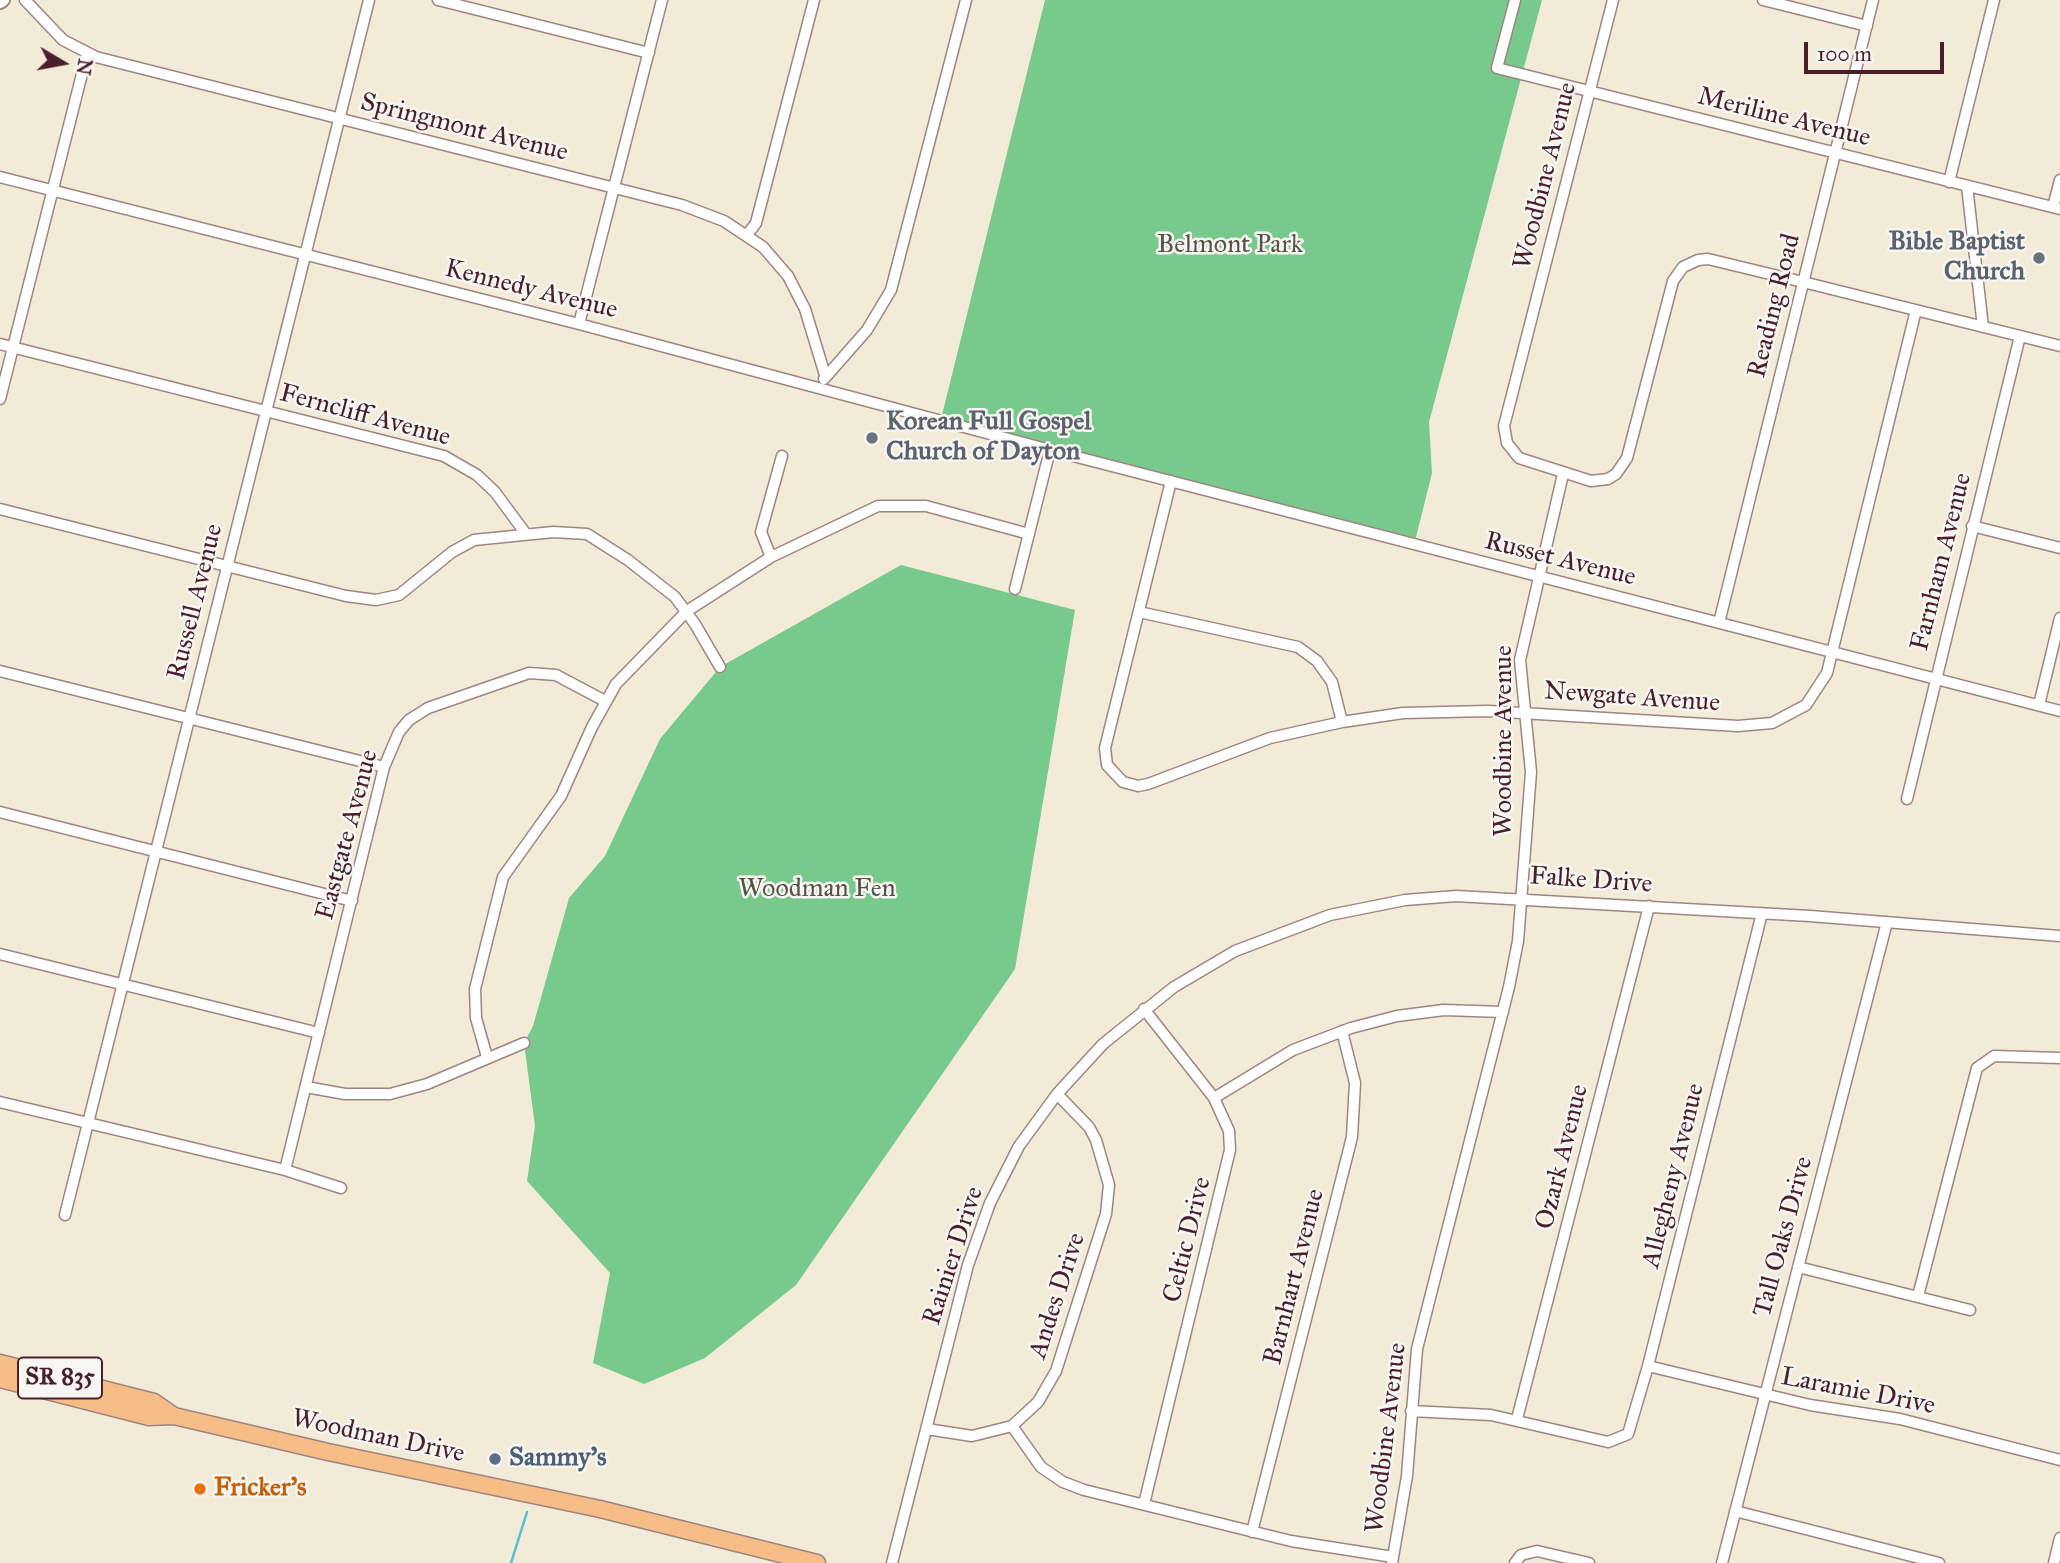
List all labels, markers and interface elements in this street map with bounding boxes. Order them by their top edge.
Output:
north arrow [28,28,98,98]
scale bar [1808,28,1948,72]
text: 100 m [1817,41,1872,67]
text: N [71,57,97,77]
street label: Woodbine Avenue [1508,79,1584,273]
street label: Meriline Avenue [1694,81,1874,155]
street label: Springmont Avenue [357,87,571,169]
place label: Bible Baptist Church [1889,227,2025,288]
park label: Belmont Park [1157,230,1303,262]
street label: Reading Road [1742,231,1808,381]
marker: Bible Baptist Church [2031,250,2047,266]
street label: Kennedy Avenue [442,253,620,327]
street label: Ferncliff Avenue [276,378,454,454]
place label: Korean Full Gospel Church of Dayton [886,407,1091,468]
marker: Korean Full Gospel Church of Dayton [864,430,880,446]
street label: Farnham Avenue [1905,470,1979,654]
street label: Russell Avenue [162,521,230,683]
street label: Russet Avenue [1481,526,1639,594]
street label: Woodbine Avenue [1489,645,1521,837]
street label: Newgate Avenue [1543,676,1721,720]
street label: Eastgate Avenue [310,746,386,924]
street label: Falke Drive [1529,861,1653,901]
park label: Woodman Fen [738,874,896,906]
street label: Allegheny Avenue [1636,1080,1712,1272]
street label: Ozark Avenue [1530,1081,1596,1233]
street label: Tall Oaks Drive [1748,1153,1820,1321]
street label: Celtic Drive [1157,1174,1219,1306]
street label: Rainier Drive [917,1183,991,1329]
street label: Barnhart Avenue [1258,1186,1332,1368]
street label: Andes Drive [1023,1229,1093,1363]
street label: Woodbine Avenue [1360,1341,1414,1535]
road number: SR 835 [18,1358,102,1398]
street label: Laramie Drive [1778,1362,1938,1422]
street label: Woodman Drive [289,1403,467,1471]
place label: Sammy's [509,1443,607,1475]
marker: Sammy's [487,1451,503,1467]
place label: Fricker's [214,1473,307,1505]
marker: Fricker's [192,1481,208,1497]

